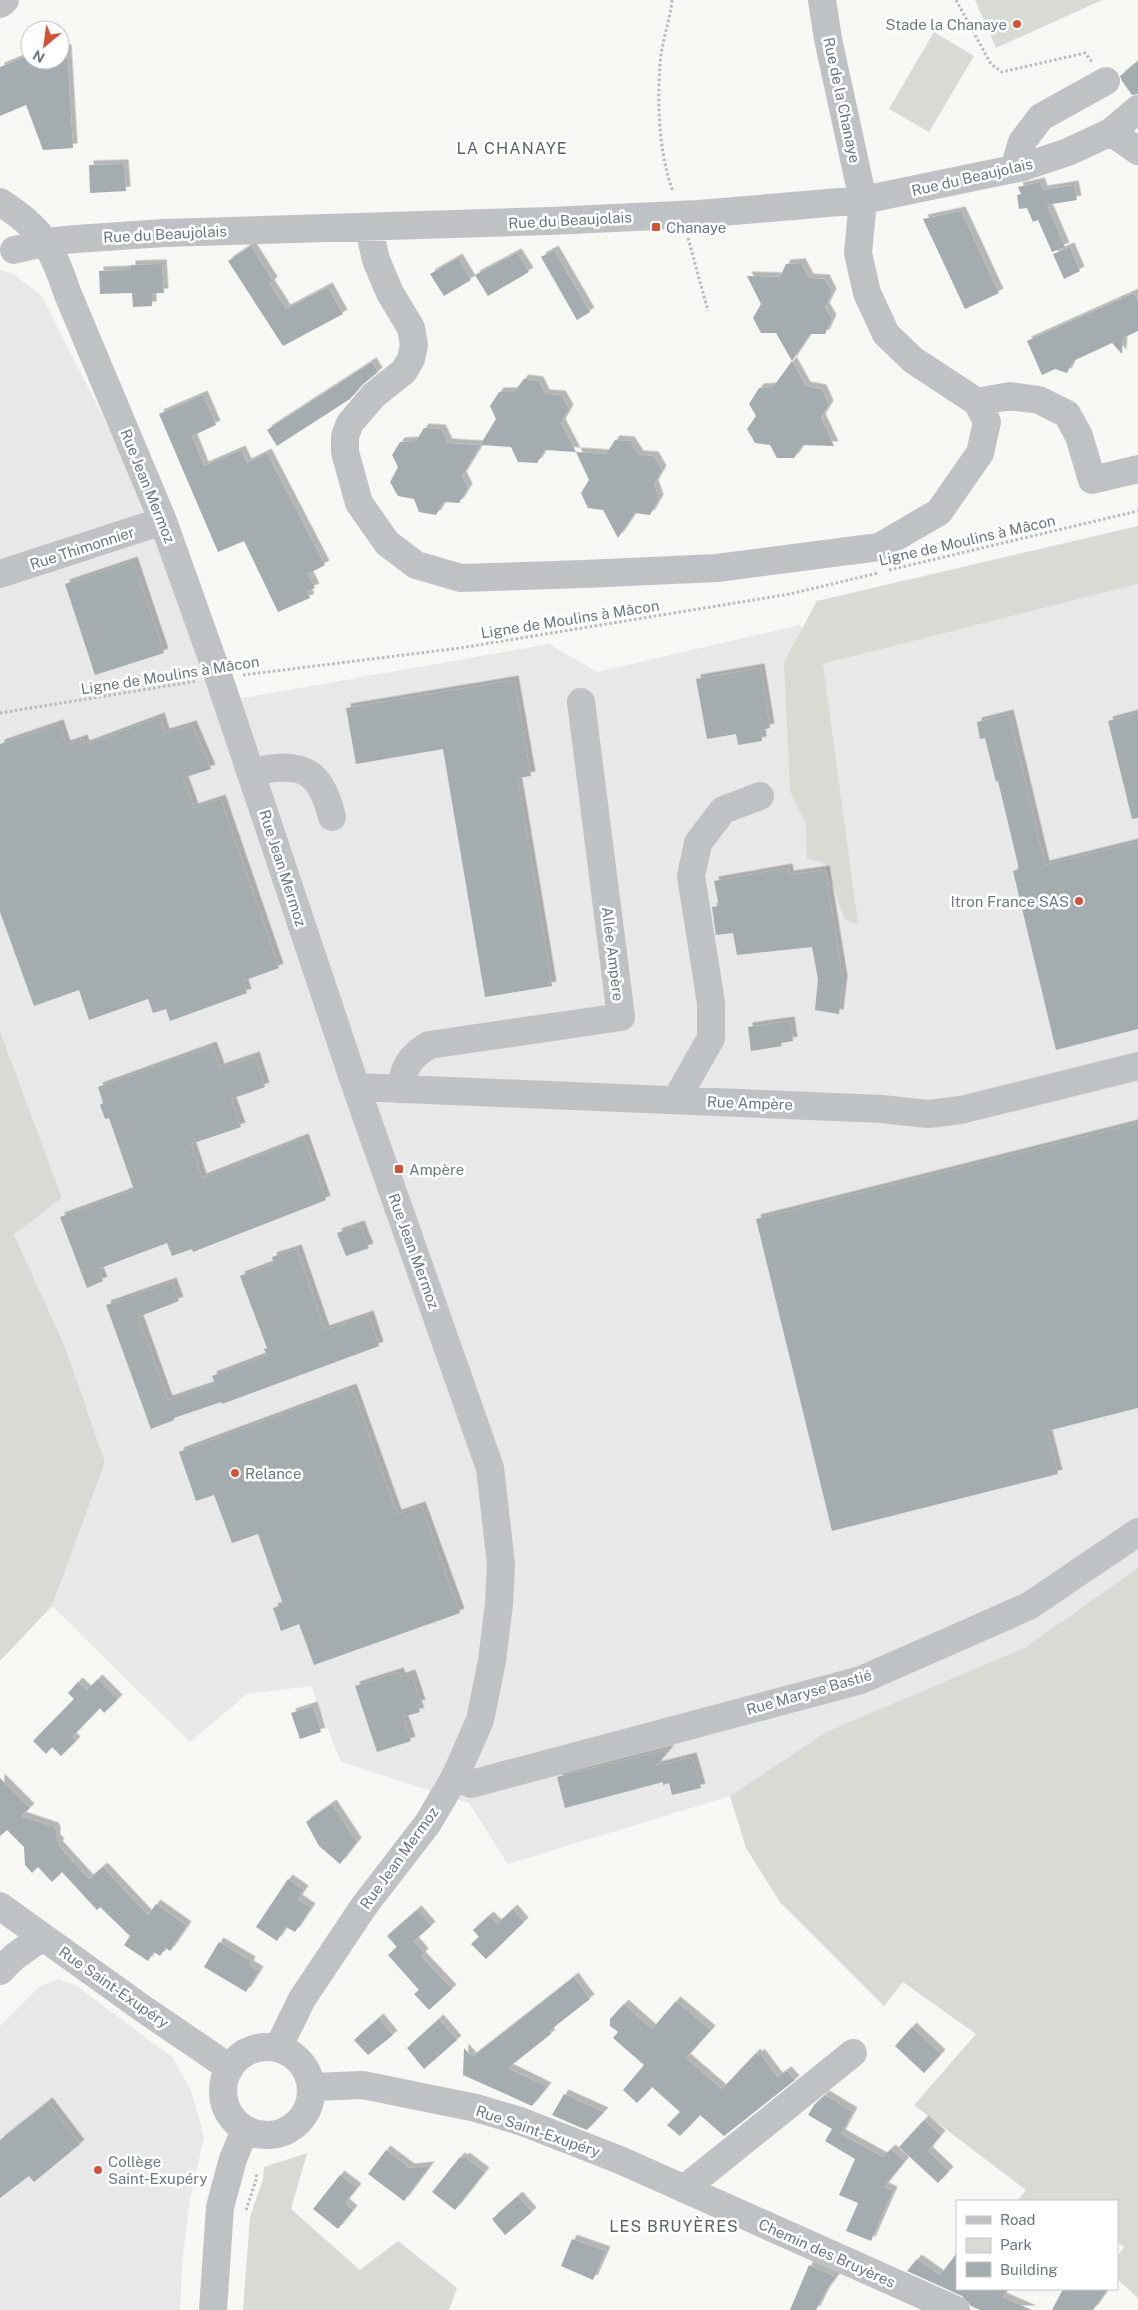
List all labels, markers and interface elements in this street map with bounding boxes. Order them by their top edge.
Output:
place label: Stade la Chanaye [885,16,1007,33]
marker: Stade la Chanaye [1011,18,1023,30]
north arrow [20,20,70,70]
street label: Rue de la Chanaye [820,35,864,165]
text: N [30,47,47,66]
district label: LA CHANAYE [456,139,568,158]
street label: Rue du Beaujolais [910,155,1034,199]
street label: Rue du Beaujolais [508,208,632,232]
place label: Chanaye [666,219,726,236]
marker: Chanaye [650,221,662,233]
street label: Rue du Beaujolais [103,222,227,246]
street label: Rue Jean Mermoz [117,426,179,546]
street label: Ligne de Moulins à Mâcon [877,511,1057,569]
street label: Rue Thimonnier [28,523,137,573]
street label: Ligne de Moulins à Mâcon [480,596,660,642]
street label: Ligne de Moulins à Mâcon [80,652,260,698]
street label: Rue Jean Mermoz [256,808,310,928]
place label: Itron France SAS [951,893,1069,910]
marker: Itron France SAS [1073,895,1085,907]
street label: Allée Ampère [599,906,627,1002]
street label: Rue Ampère [707,1093,793,1113]
place label: Ampère [409,1161,464,1178]
marker: Ampère [393,1163,405,1175]
street label: Rue Jean Mermoz [385,1191,443,1311]
place label: Relance [245,1465,301,1482]
marker: Relance [229,1467,241,1479]
street label: Rue Maryse Bastié [744,1666,874,1718]
street label: Rue Jean Mermoz [356,1804,442,1912]
street label: Rue Saint-Exupéry [56,1943,172,2031]
street label: Rue Saint-Exupéry [474,2102,602,2160]
place label: Collège Saint-Exupéry [108,2153,207,2187]
marker: Collège Saint-Exupéry [92,2164,104,2176]
legend [956,2200,1118,2290]
text: Road [1000,2211,1036,2228]
street label: Chemin des Bruyères [756,2215,898,2291]
district label: LES BRUYÈRES [609,2216,739,2236]
text: Park [1000,2236,1032,2253]
text: Building [1000,2261,1058,2278]

